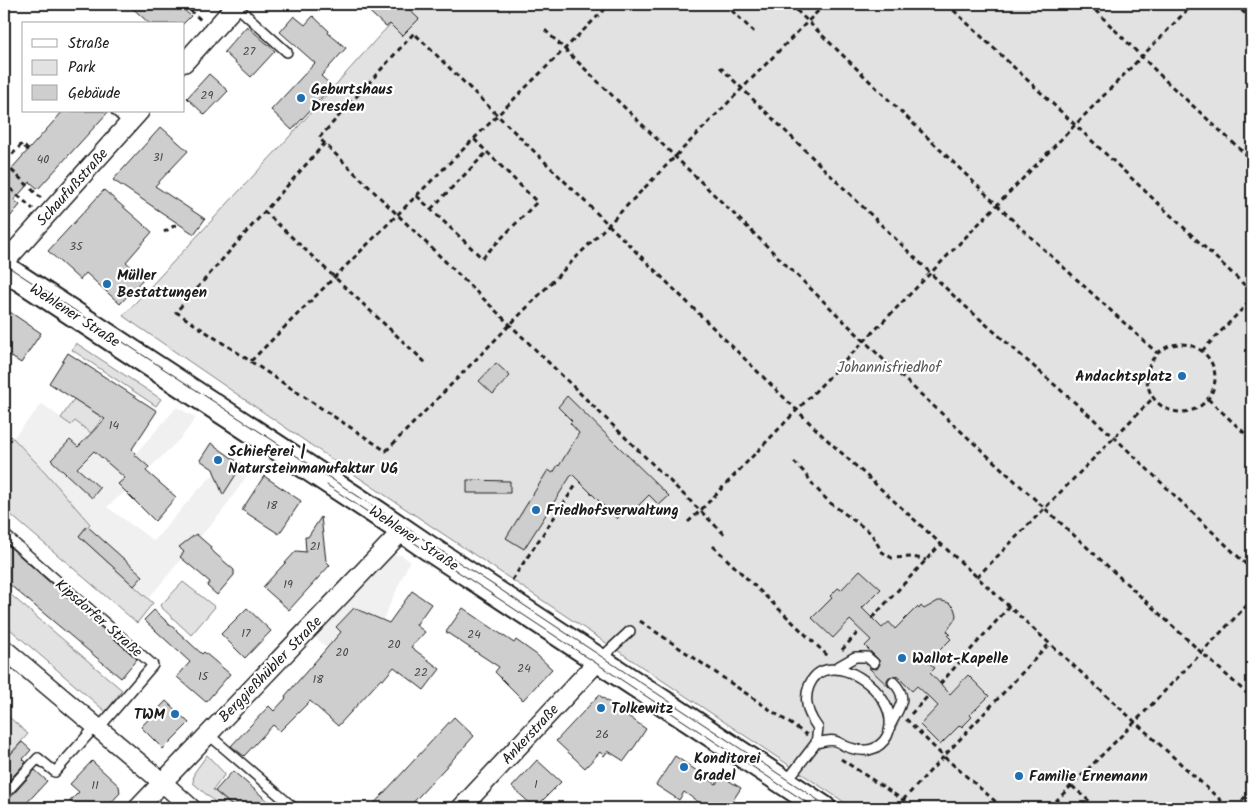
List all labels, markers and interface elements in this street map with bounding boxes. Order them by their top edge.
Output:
legend [22,22,185,112]
text: Straße [68,32,110,56]
house number: 27 [243,42,256,61]
text: Park [68,56,96,80]
place label: Geburtshaus Dresden [311,78,393,119]
text: Gebäude [68,82,121,106]
house number: 29 [201,86,214,105]
marker: Geburtshaus Dresden [295,92,307,104]
street label: Schaufußstraße [31,143,115,232]
house number: 31 [153,148,164,167]
house number: 40 [37,150,49,169]
house number: 35 [69,237,84,256]
place label: Müller Bestattungen [117,264,207,305]
street label: Wehlener Straße [24,277,125,354]
marker: Müller Bestattungen [101,278,113,290]
park label: Johannisfriedhof [837,356,942,380]
place label: Andachtsplatz [1075,365,1172,389]
marker: Andachtsplatz [1176,370,1188,382]
house number: 14 [109,416,120,435]
place label: Schieferei | Natursteinmanufaktur UG [228,440,398,481]
marker: Schieferei | Natursteinmanufaktur UG [212,454,224,466]
house number: 18 [267,496,278,515]
place label: Friedhofsverwaltung [546,499,679,523]
street label: Wehlener Straße [364,500,463,578]
marker: Friedhofsverwaltung [530,504,542,516]
house number: 21 [310,537,321,556]
street label: Kipsdorfer Straße [49,574,148,664]
house number: 19 [283,575,293,594]
street label: Berggießhübler Straße [213,611,328,729]
house number: 17 [241,624,251,643]
house number: 24 [467,625,481,644]
house number: 20 [388,635,400,654]
house number: 20 [336,643,348,662]
place label: Wallot-Kapelle [912,647,1009,671]
marker: Wallot-Kapelle [896,652,908,664]
house number: 24 [517,659,531,678]
house number: 22 [414,663,428,682]
house number: 15 [198,667,210,686]
house number: 18 [313,670,324,689]
place label: Tolkewitz [611,697,673,721]
street label: Ankerstraße [496,699,565,771]
marker: Tolkewitz [595,702,607,714]
place label: TWM [134,703,166,727]
marker: TWM [169,708,181,720]
house number: 26 [595,725,609,744]
place label: Konditorei Gradel [694,747,762,788]
marker: Konditorei Gradel [678,761,690,773]
place label: Familie Ernemann [1029,765,1148,789]
marker: Familie Ernemann [1013,770,1025,782]
house number: 1 [534,775,538,794]
house number: 11 [91,776,99,795]

